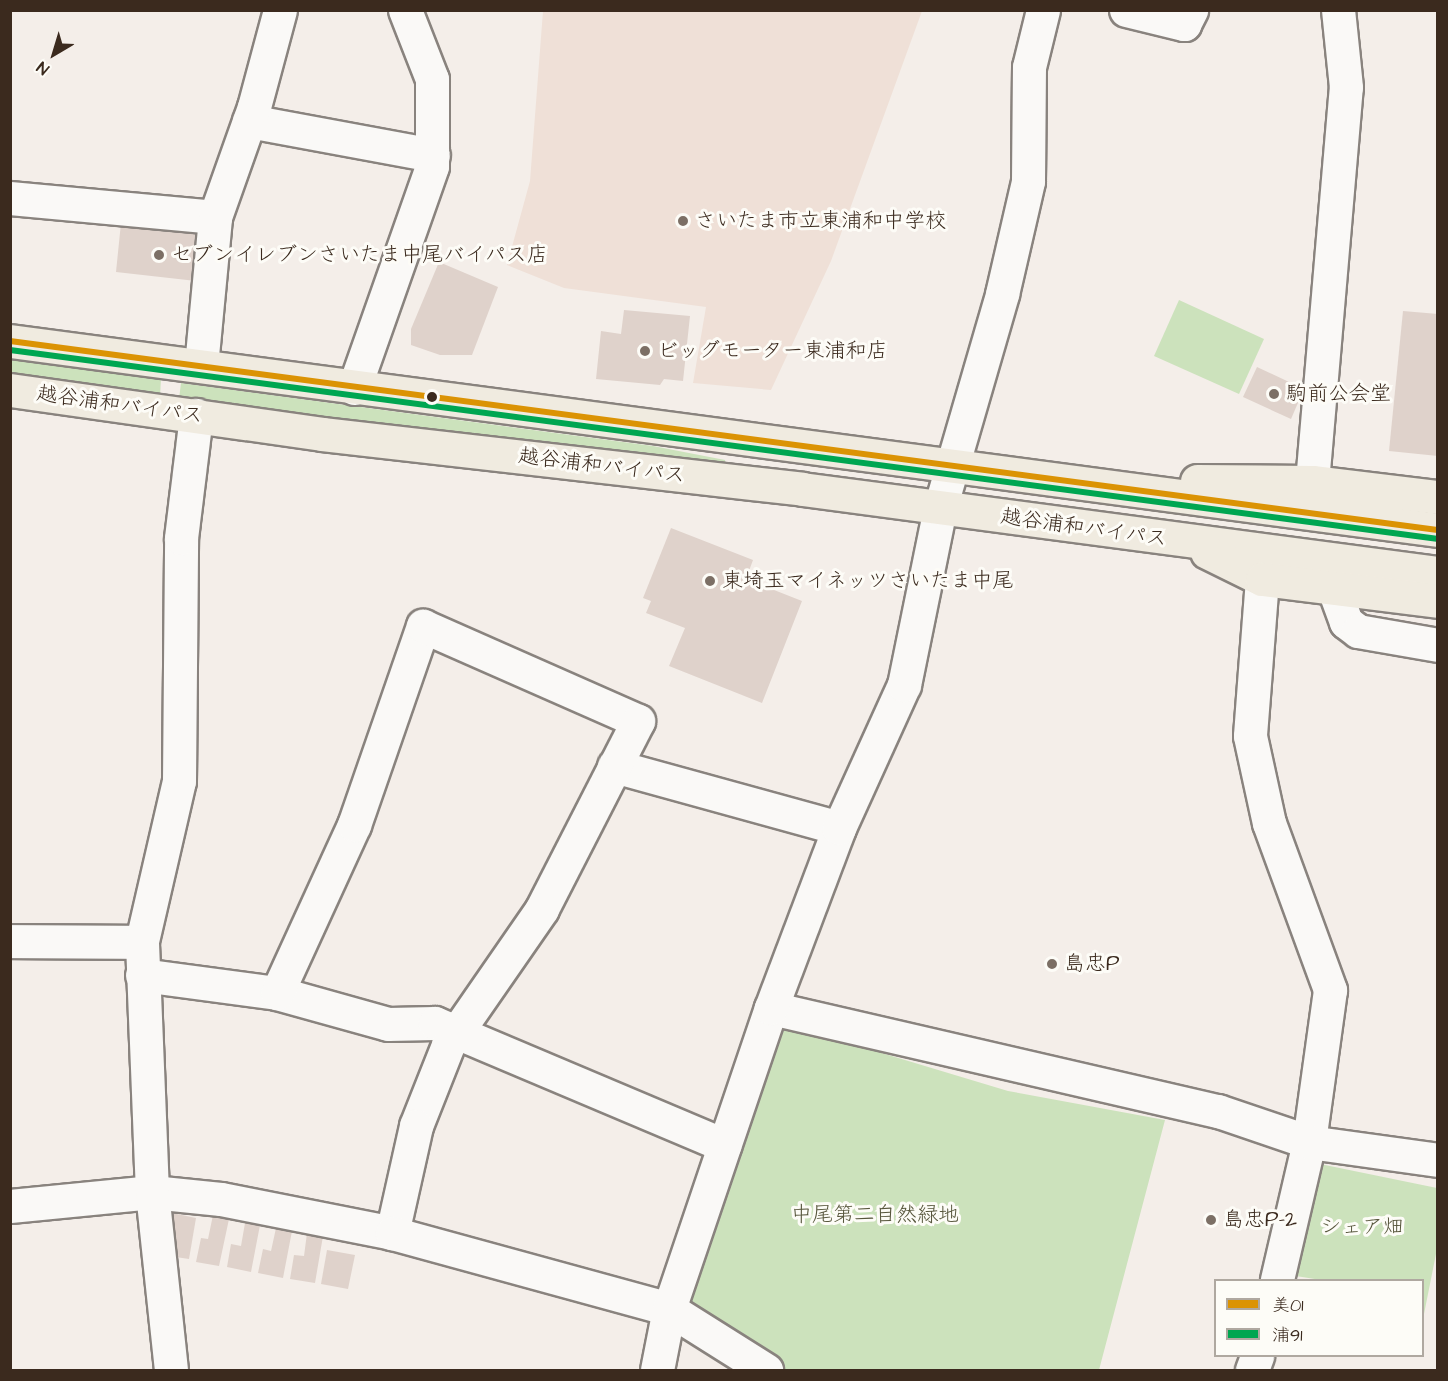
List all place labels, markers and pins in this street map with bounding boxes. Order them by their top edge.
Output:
place label: さいたま市立東浦和中学校 [695,208,947,234]
marker: さいたま市立東浦和中学校 [676,214,690,228]
place label: セブンイレブンさいたま中尾バイパス店 [171,242,549,268]
marker: セブンイレブンさいたま中尾バイパス店 [152,248,166,262]
place label: ビッグモーター東浦和店 [657,338,888,364]
marker: ビッグモーター東浦和店 [638,344,652,358]
place label: 駒前公会堂 [1286,381,1391,407]
marker: 駒前公会堂 [1267,387,1281,401]
unlabelled marker [426,391,438,403]
place label: 東埼玉マイネッツさいたま中尾 [722,568,1016,594]
marker: 東埼玉マイネッツさいたま中尾 [703,574,717,588]
place label: 島忠P [1064,951,1119,977]
marker: 島忠P [1045,957,1059,971]
place label: 島忠P-2 [1223,1207,1297,1233]
marker: 島忠P-2 [1204,1213,1218,1227]

